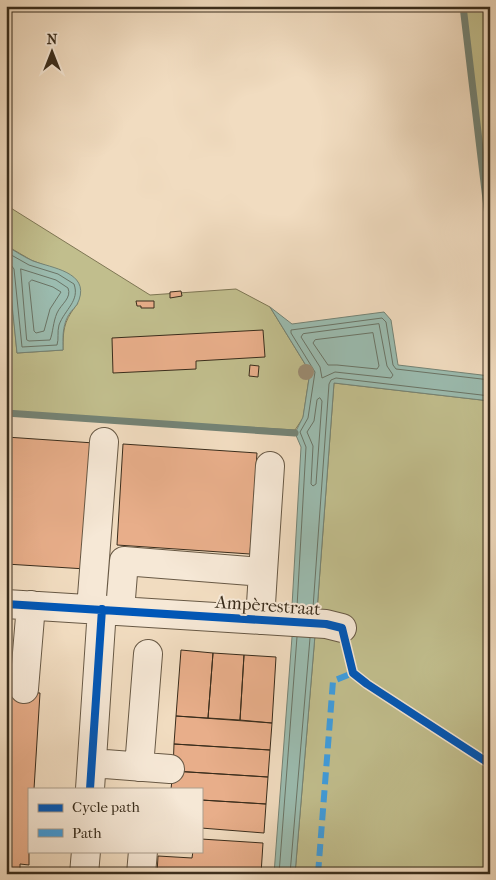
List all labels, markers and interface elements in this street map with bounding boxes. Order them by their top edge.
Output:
north arrow [28,28,78,78]
text: N [47,31,58,48]
street label: Ampèrestraat [214,592,322,620]
legend [28,788,202,852]
text: Cycle path [72,798,140,816]
text: Path [72,824,102,842]

